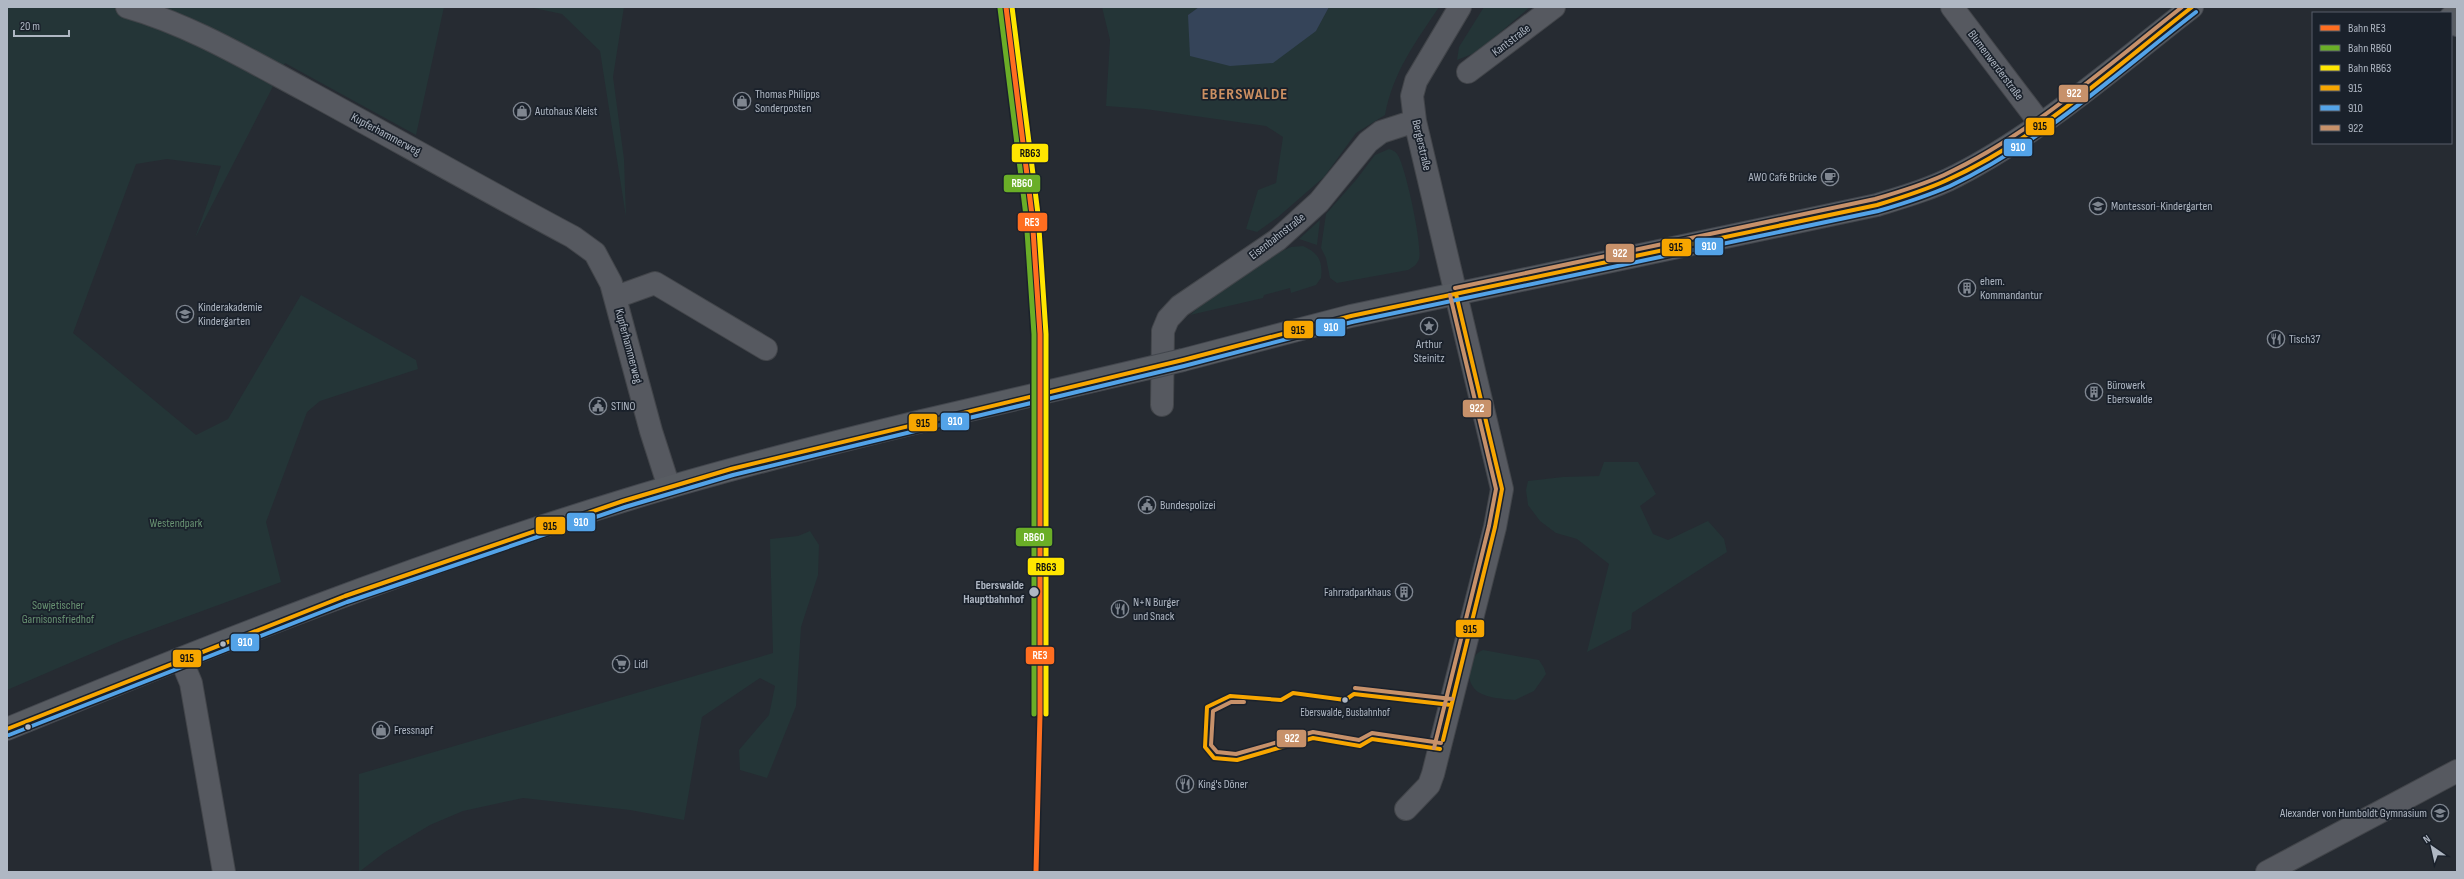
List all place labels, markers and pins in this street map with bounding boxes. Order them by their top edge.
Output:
place label: Thomas Philipps Sonderposten [755,87,820,116]
shop icon: Thomas Philipps Sonderposten [732,91,752,111]
shop icon: Autohaus Kleist [512,101,532,121]
place label: Autohaus Kleist [534,104,598,119]
cafe icon: AWO Café Brücke [1820,167,1840,187]
place label: AWO Café Brücke [1748,170,1817,185]
school or university icon: Montessori-Kindergarten [2088,196,2108,216]
place label: Montessori-Kindergarten [2111,199,2212,214]
place label: ehem. Kommandantur [1980,274,2043,303]
building icon: ehem. Kommandantur [1957,278,1977,298]
place label: Kinderakademie Kindergarten [198,300,262,329]
school or university icon: Kinderakademie Kindergarten [175,304,195,324]
place icon: Arthur Steinitz [1419,316,1439,336]
restaurant icon: Tisch37 [2266,329,2286,349]
place label: Tisch37 [2289,332,2320,347]
place label: Arthur Steinitz [1413,337,1445,366]
place label: Bürowerk Eberswalde [2107,378,2153,407]
building icon: Bürowerk Eberswalde [2084,382,2104,402]
public building icon: STINO [588,396,608,416]
place label: STINO [611,399,635,414]
public building icon: Bundespolizei [1137,495,1157,515]
place label: Bundespolizei [1160,498,1216,513]
place label: Eberswalde Hauptbahnhof [963,578,1024,607]
building icon: Fahrradparkhaus [1394,582,1414,602]
marker: Eberswalde Hauptbahnhof [1027,585,1041,599]
place label: Fahrradparkhaus [1324,585,1391,600]
place label: N+N Burger und Snack [1133,595,1180,624]
restaurant icon: N+N Burger und Snack [1110,599,1130,619]
unlabelled marker [218,639,228,649]
supermarket icon: Lidl [611,654,631,674]
place label: Lidl [634,657,648,672]
marker: Eberswalde, Busbahnhof [1340,695,1350,705]
place label: Eberswalde, Busbahnhof [1300,706,1391,719]
shop icon: Fressnapf [371,720,391,740]
unlabelled marker [23,722,33,732]
place label: Fressnapf [394,723,434,738]
restaurant icon: King's Döner [1175,774,1195,794]
place label: King's Döner [1198,777,1249,792]
school or university icon: Alexander von Humboldt Gymnasium [2430,803,2450,823]
place label: Alexander von Humboldt Gymnasium [2279,806,2427,821]

